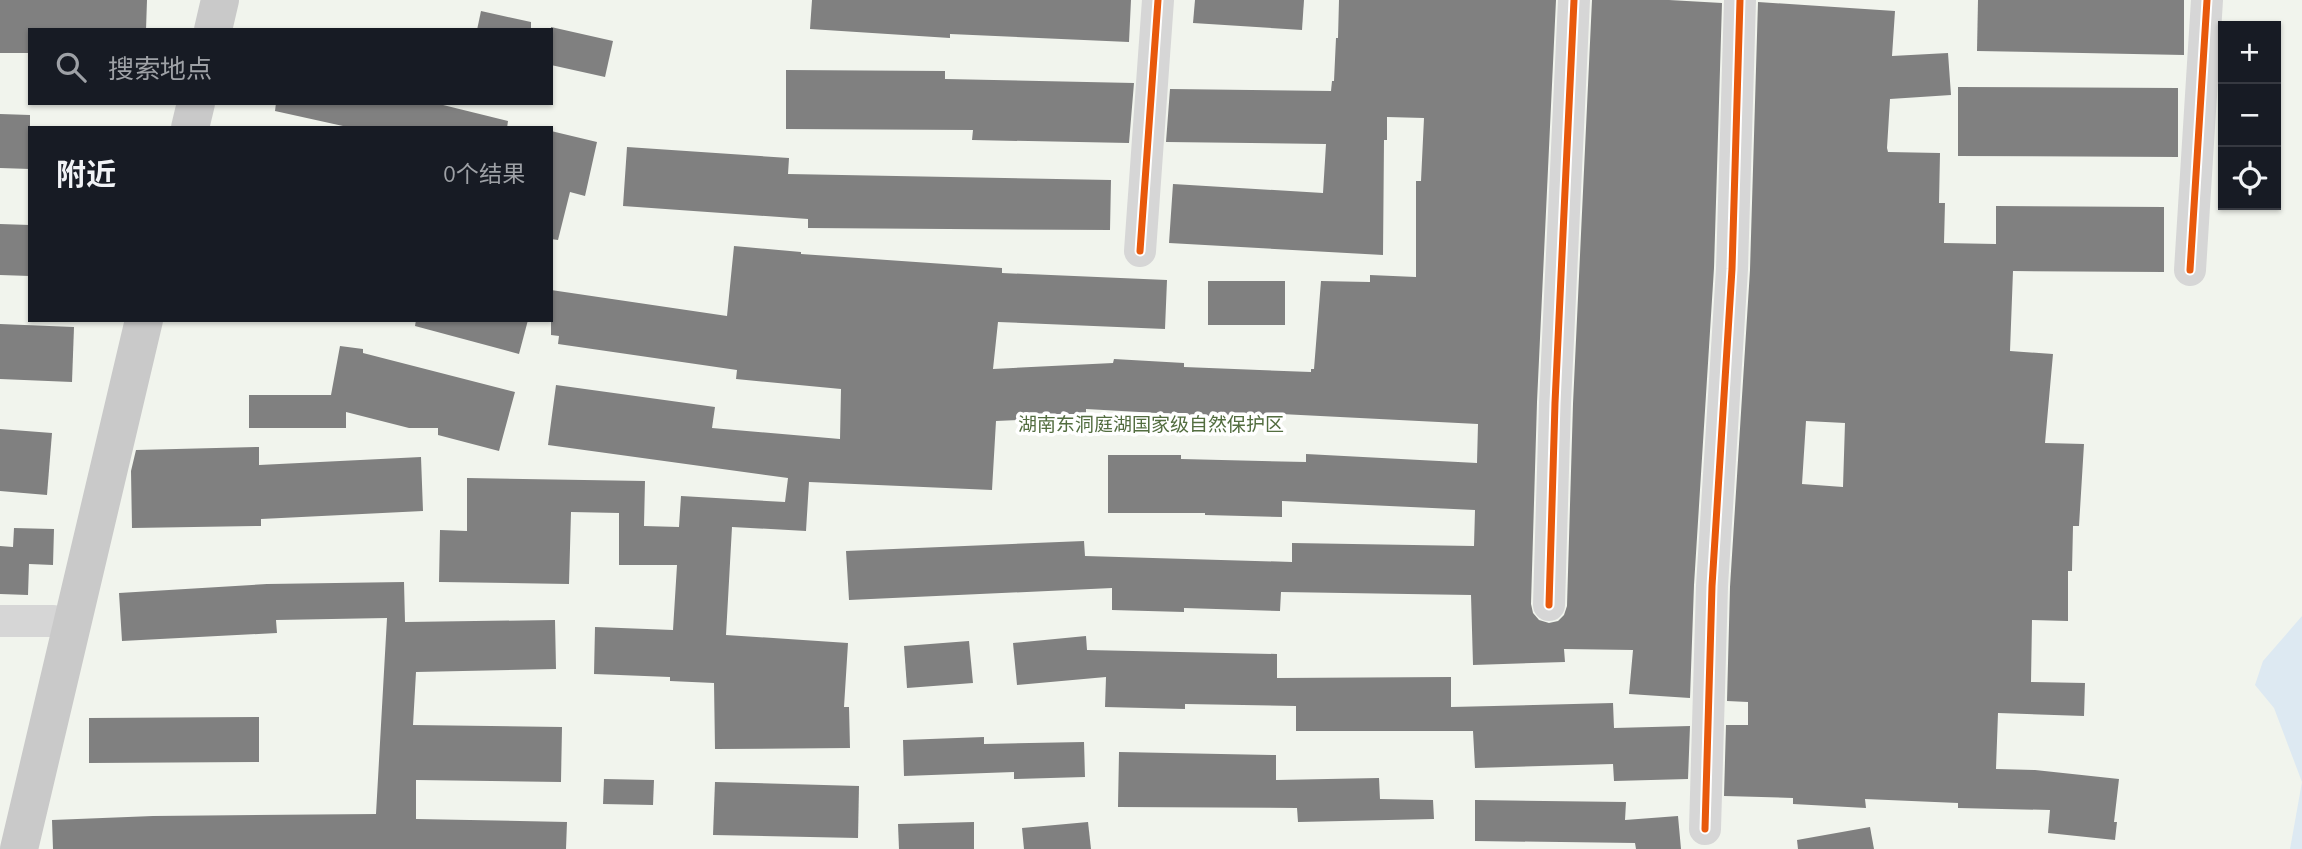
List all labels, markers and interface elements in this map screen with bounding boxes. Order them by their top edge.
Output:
map controls [2218,21,2281,210]
button: + [2218,21,2281,84]
search box [28,28,553,105]
icon: search [52,48,90,86]
text: 搜索地点 [108,54,212,83]
button: − [2218,84,2281,147]
button: locate [2218,147,2281,210]
text: 附近 [56,157,116,191]
text: 0个结果 [443,161,525,186]
park label: 湖南东洞庭湖国家级自然保护区 [1018,413,1284,435]

